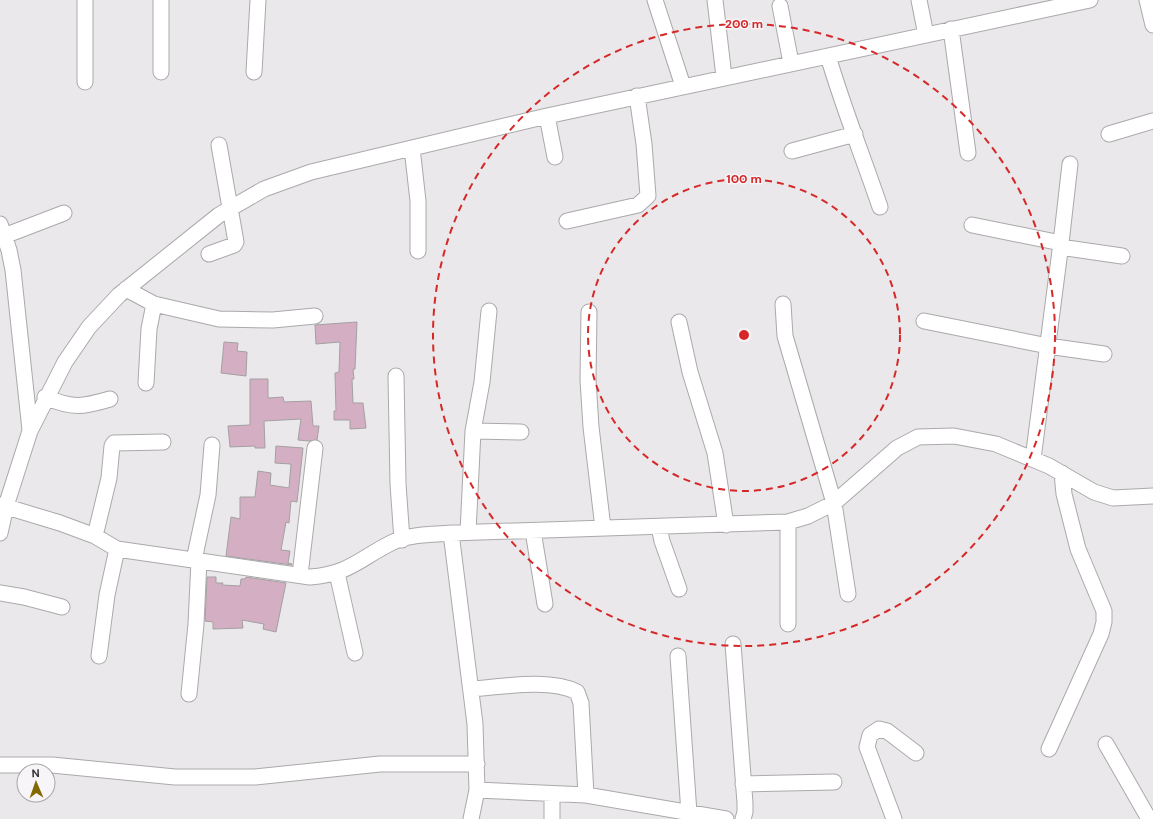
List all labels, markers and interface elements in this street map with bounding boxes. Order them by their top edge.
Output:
text: 200 m [725,16,763,32]
text: 100 m [726,171,762,187]
centre of rings [737,328,751,342]
north arrow [16,763,56,803]
text: N [31,766,40,780]

